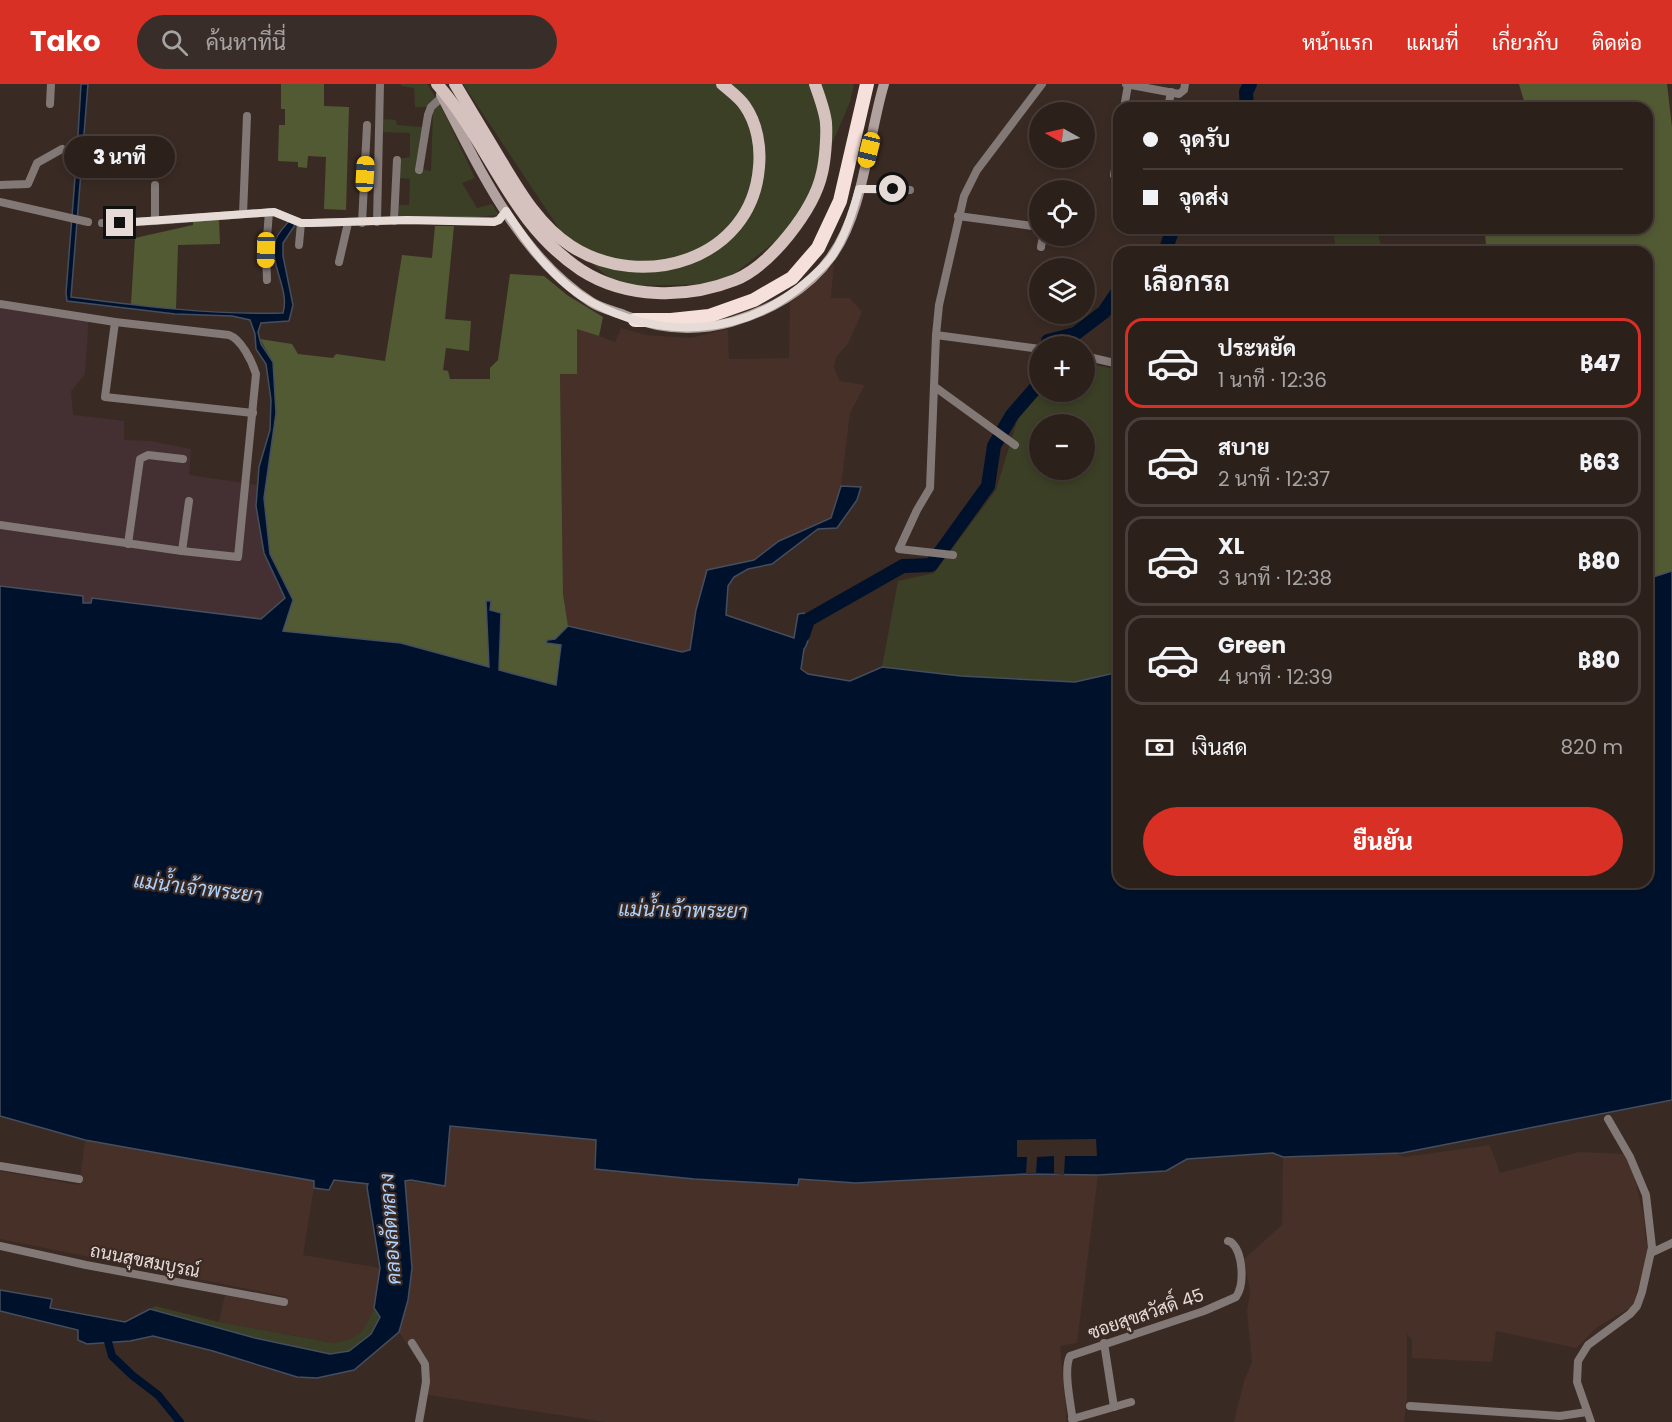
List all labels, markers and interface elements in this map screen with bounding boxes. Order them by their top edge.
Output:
search box [137,15,557,69]
text: Tako [30,22,101,61]
icon: search [158,26,191,59]
text: ค้นหาที่นี่ [206,27,286,58]
text: หน้าแรก [1302,28,1373,57]
text: แผนที่ [1406,28,1459,57]
text: เกี่ยวกับ [1492,28,1559,57]
text: ติดต่อ [1592,28,1642,57]
north arrow [1029,102,1095,168]
map controls [1029,102,1095,480]
text: จุดรับ [1179,124,1230,155]
car [856,130,882,170]
callout: 3 นาที [64,136,176,178]
text: 3 นาที [93,143,146,171]
car [355,156,375,192]
route start [879,175,906,202]
button: locate [1029,180,1095,246]
text: จุดส่ง [1179,182,1229,213]
route end [106,209,133,236]
car [257,232,275,268]
button: layers [1029,258,1095,324]
text: เลือกรถ [1143,263,1230,300]
text: ประหยัด [1218,333,1296,364]
button: + [1029,336,1095,402]
icon: car [1146,336,1200,390]
text: ฿47 [1580,348,1620,379]
text: 1 นาที · 12:36 [1218,366,1327,394]
button: − [1029,414,1095,480]
text: สบาย [1218,432,1270,463]
icon: car [1146,435,1200,489]
text: ฿63 [1579,447,1620,478]
text: 2 นาที · 12:37 [1218,465,1330,493]
text: XL [1218,531,1244,562]
icon: car [1146,534,1200,588]
text: ฿80 [1578,546,1620,577]
text: 3 นาที · 12:38 [1218,564,1332,592]
text: Green [1218,630,1286,661]
icon: car [1146,633,1200,687]
text: ฿80 [1578,645,1620,676]
text: 4 นาที · 12:39 [1218,663,1333,691]
icon: cash [1143,731,1176,764]
text: เงินสด [1191,732,1248,763]
text: 820 m [1560,733,1623,761]
button: ยืนยัน [1143,807,1623,876]
water label: แม่น้ำเจ้าพระยา [132,862,264,910]
water label: แม่น้ำเจ้าพระยา [618,891,748,925]
water label: คลองลัดหลวง [372,1172,408,1286]
street label: ถนนสุขสมบูรณ์ [88,1238,202,1284]
street label: ซอยสุขสวัสดิ์ 45 [1083,1279,1207,1345]

